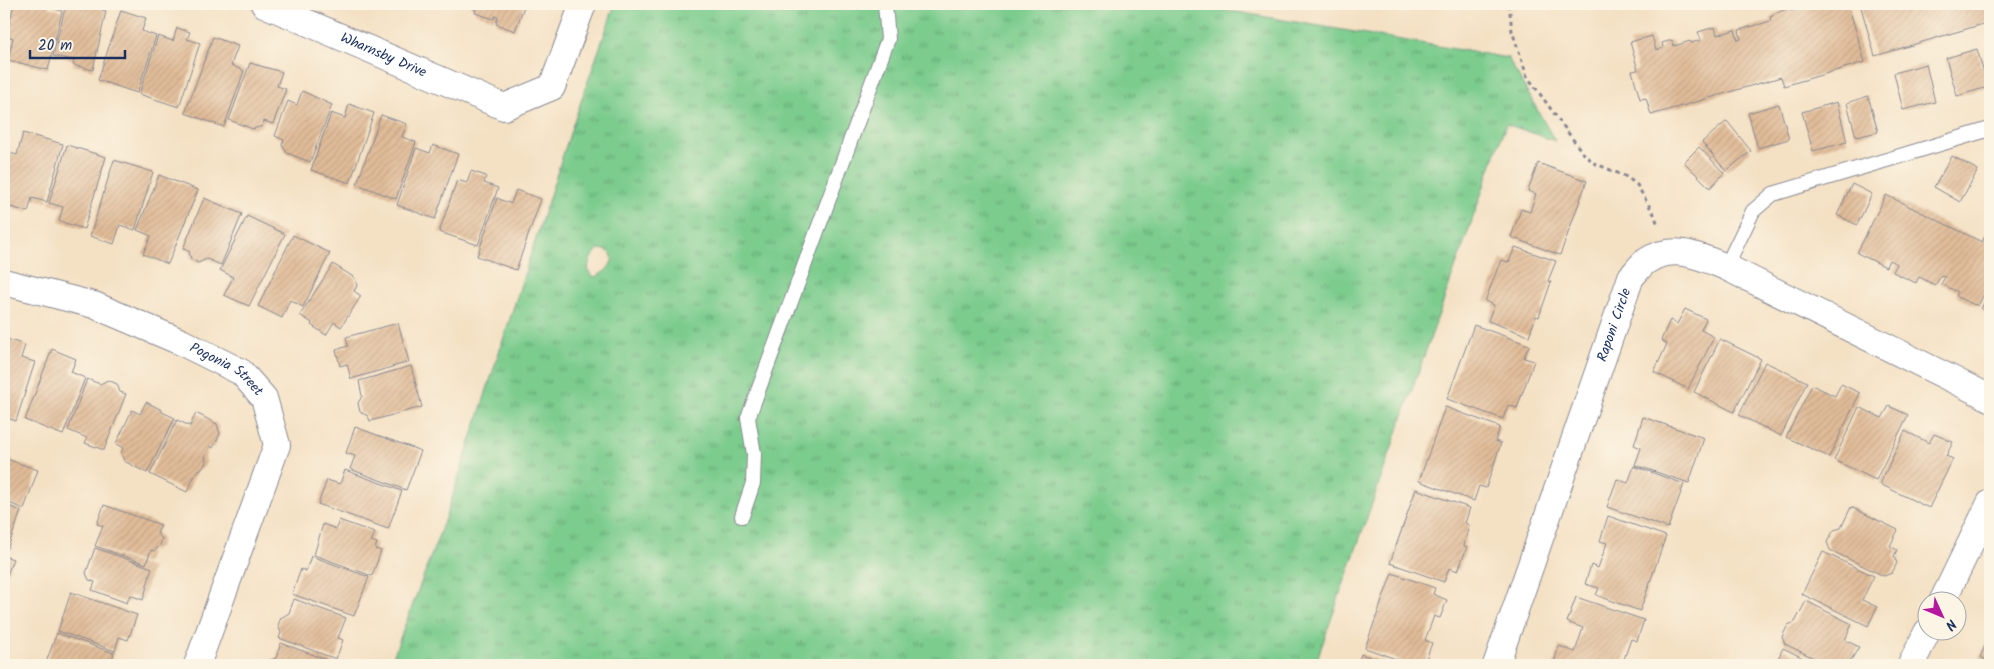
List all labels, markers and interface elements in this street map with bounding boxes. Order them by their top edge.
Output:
street label: Wharnsby Drive [337,27,431,84]
scale bar [30,28,125,60]
text: 20 m [38,34,72,58]
street label: Raponi Circle [1591,285,1638,365]
street label: Pogonia Street [186,337,269,402]
north arrow [1916,592,1966,642]
text: N [1940,614,1962,635]

